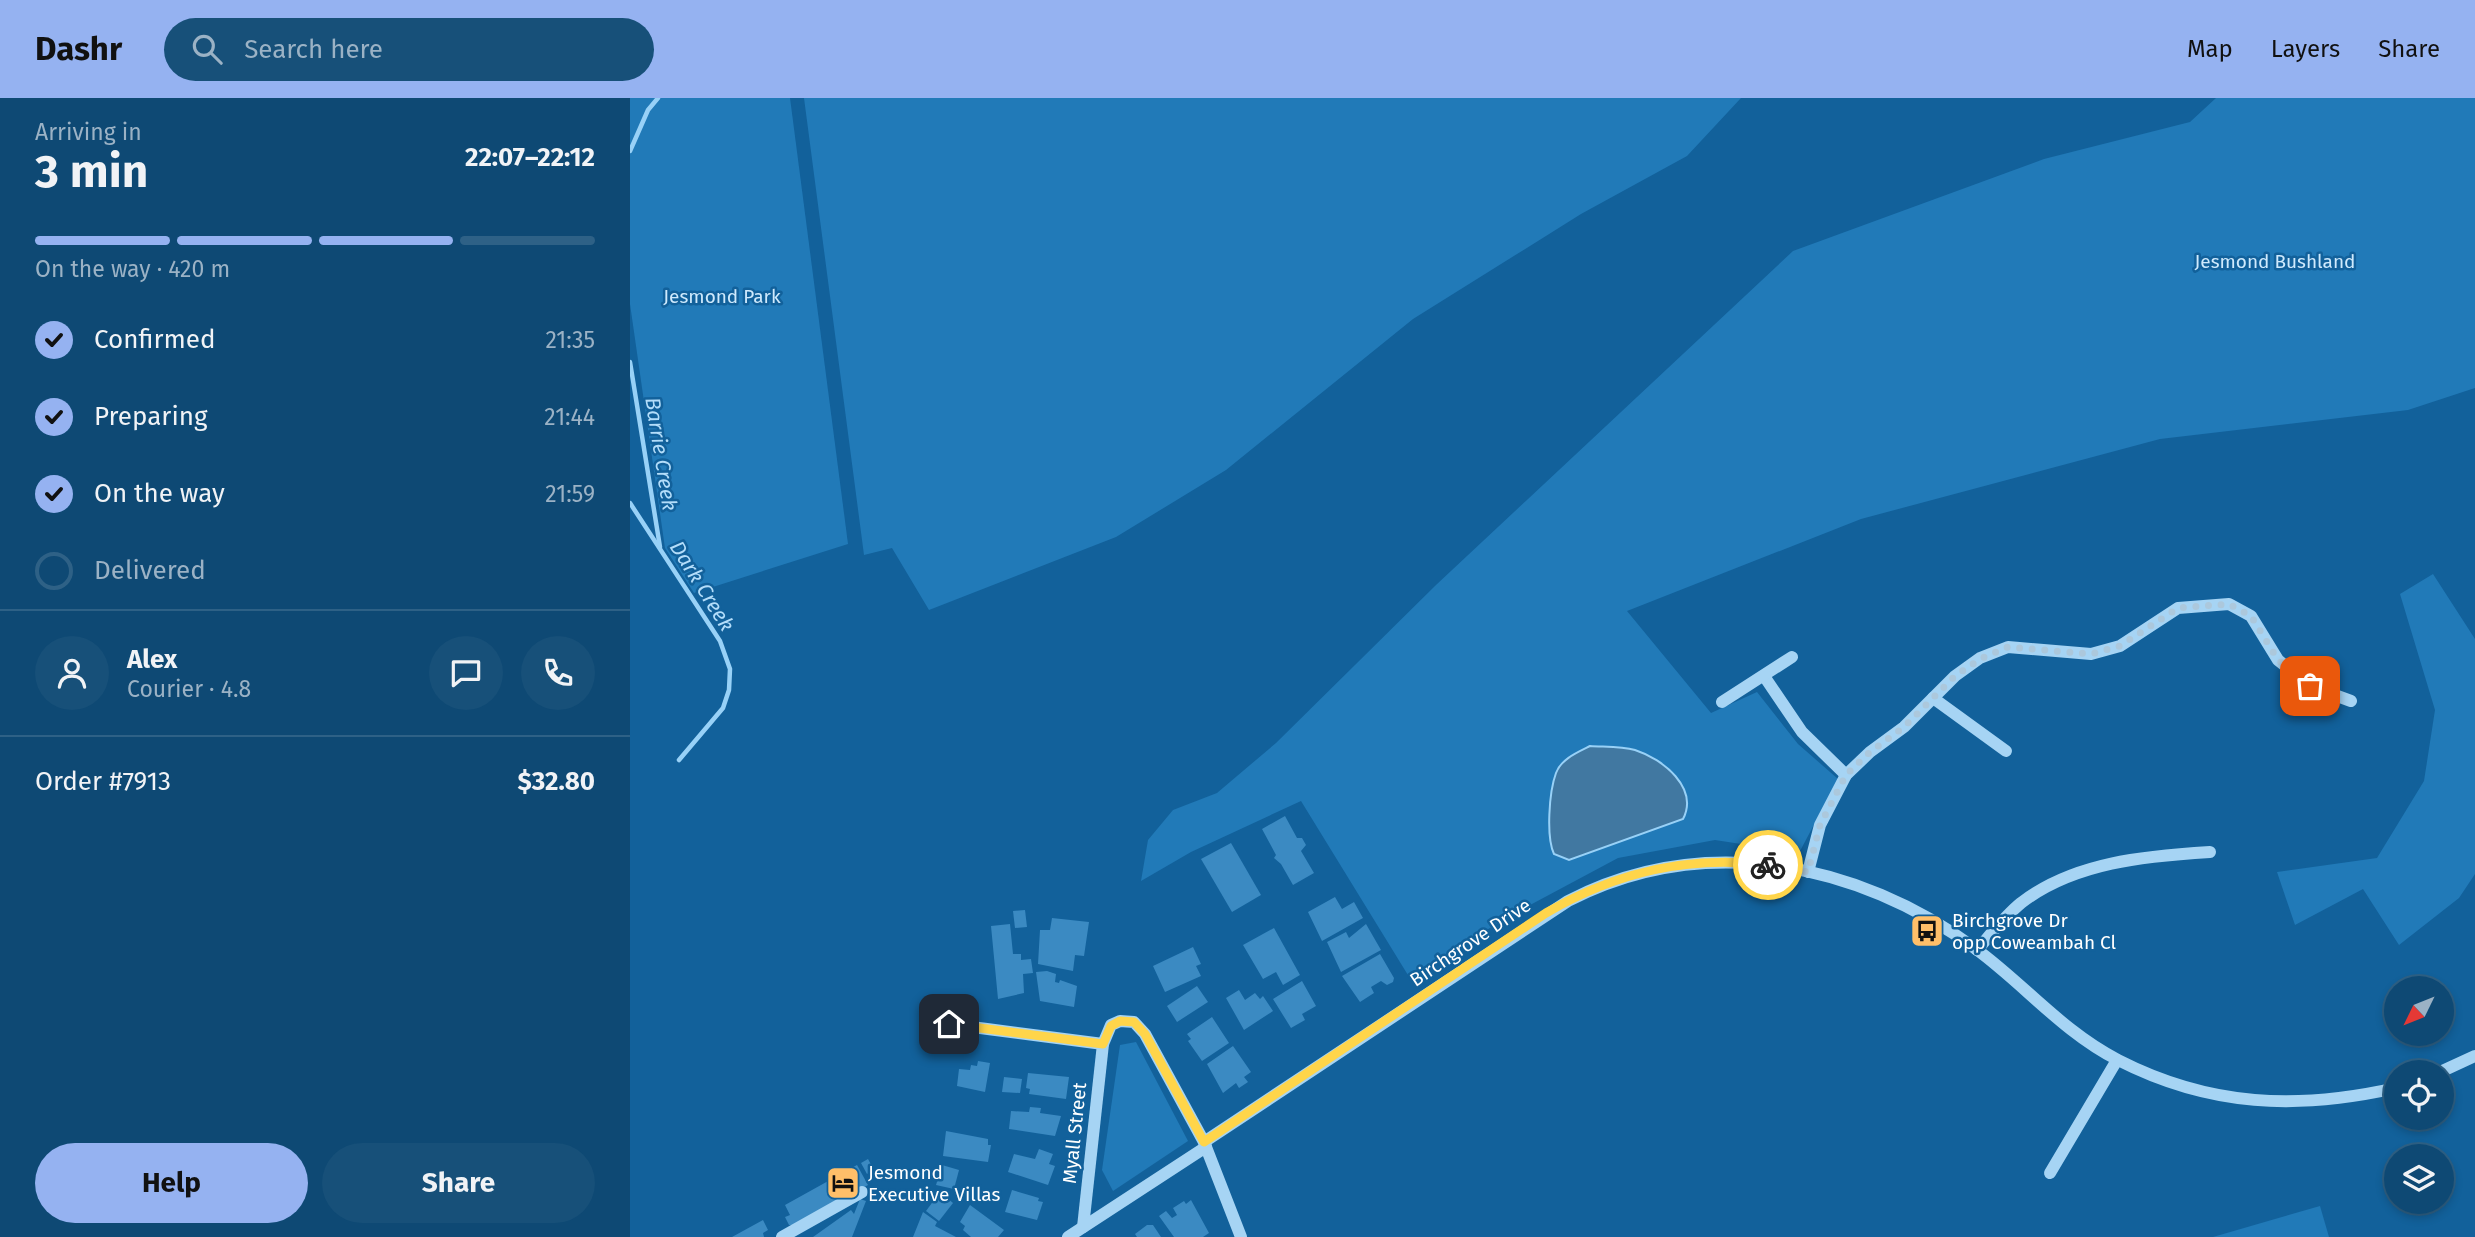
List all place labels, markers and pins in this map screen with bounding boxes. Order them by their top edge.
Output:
pin [2280,656,2340,716]
place label: Birchgrove Dr opp Coweambah Cl [1952,909,2117,954]
bus stop icon: Birchgrove Dr opp Coweambah Cl [1908,912,1946,950]
pin [919,994,979,1054]
place label: Jesmond Executive Villas [868,1161,1001,1206]
hotel icon: Jesmond Executive Villas [824,1164,862,1202]

